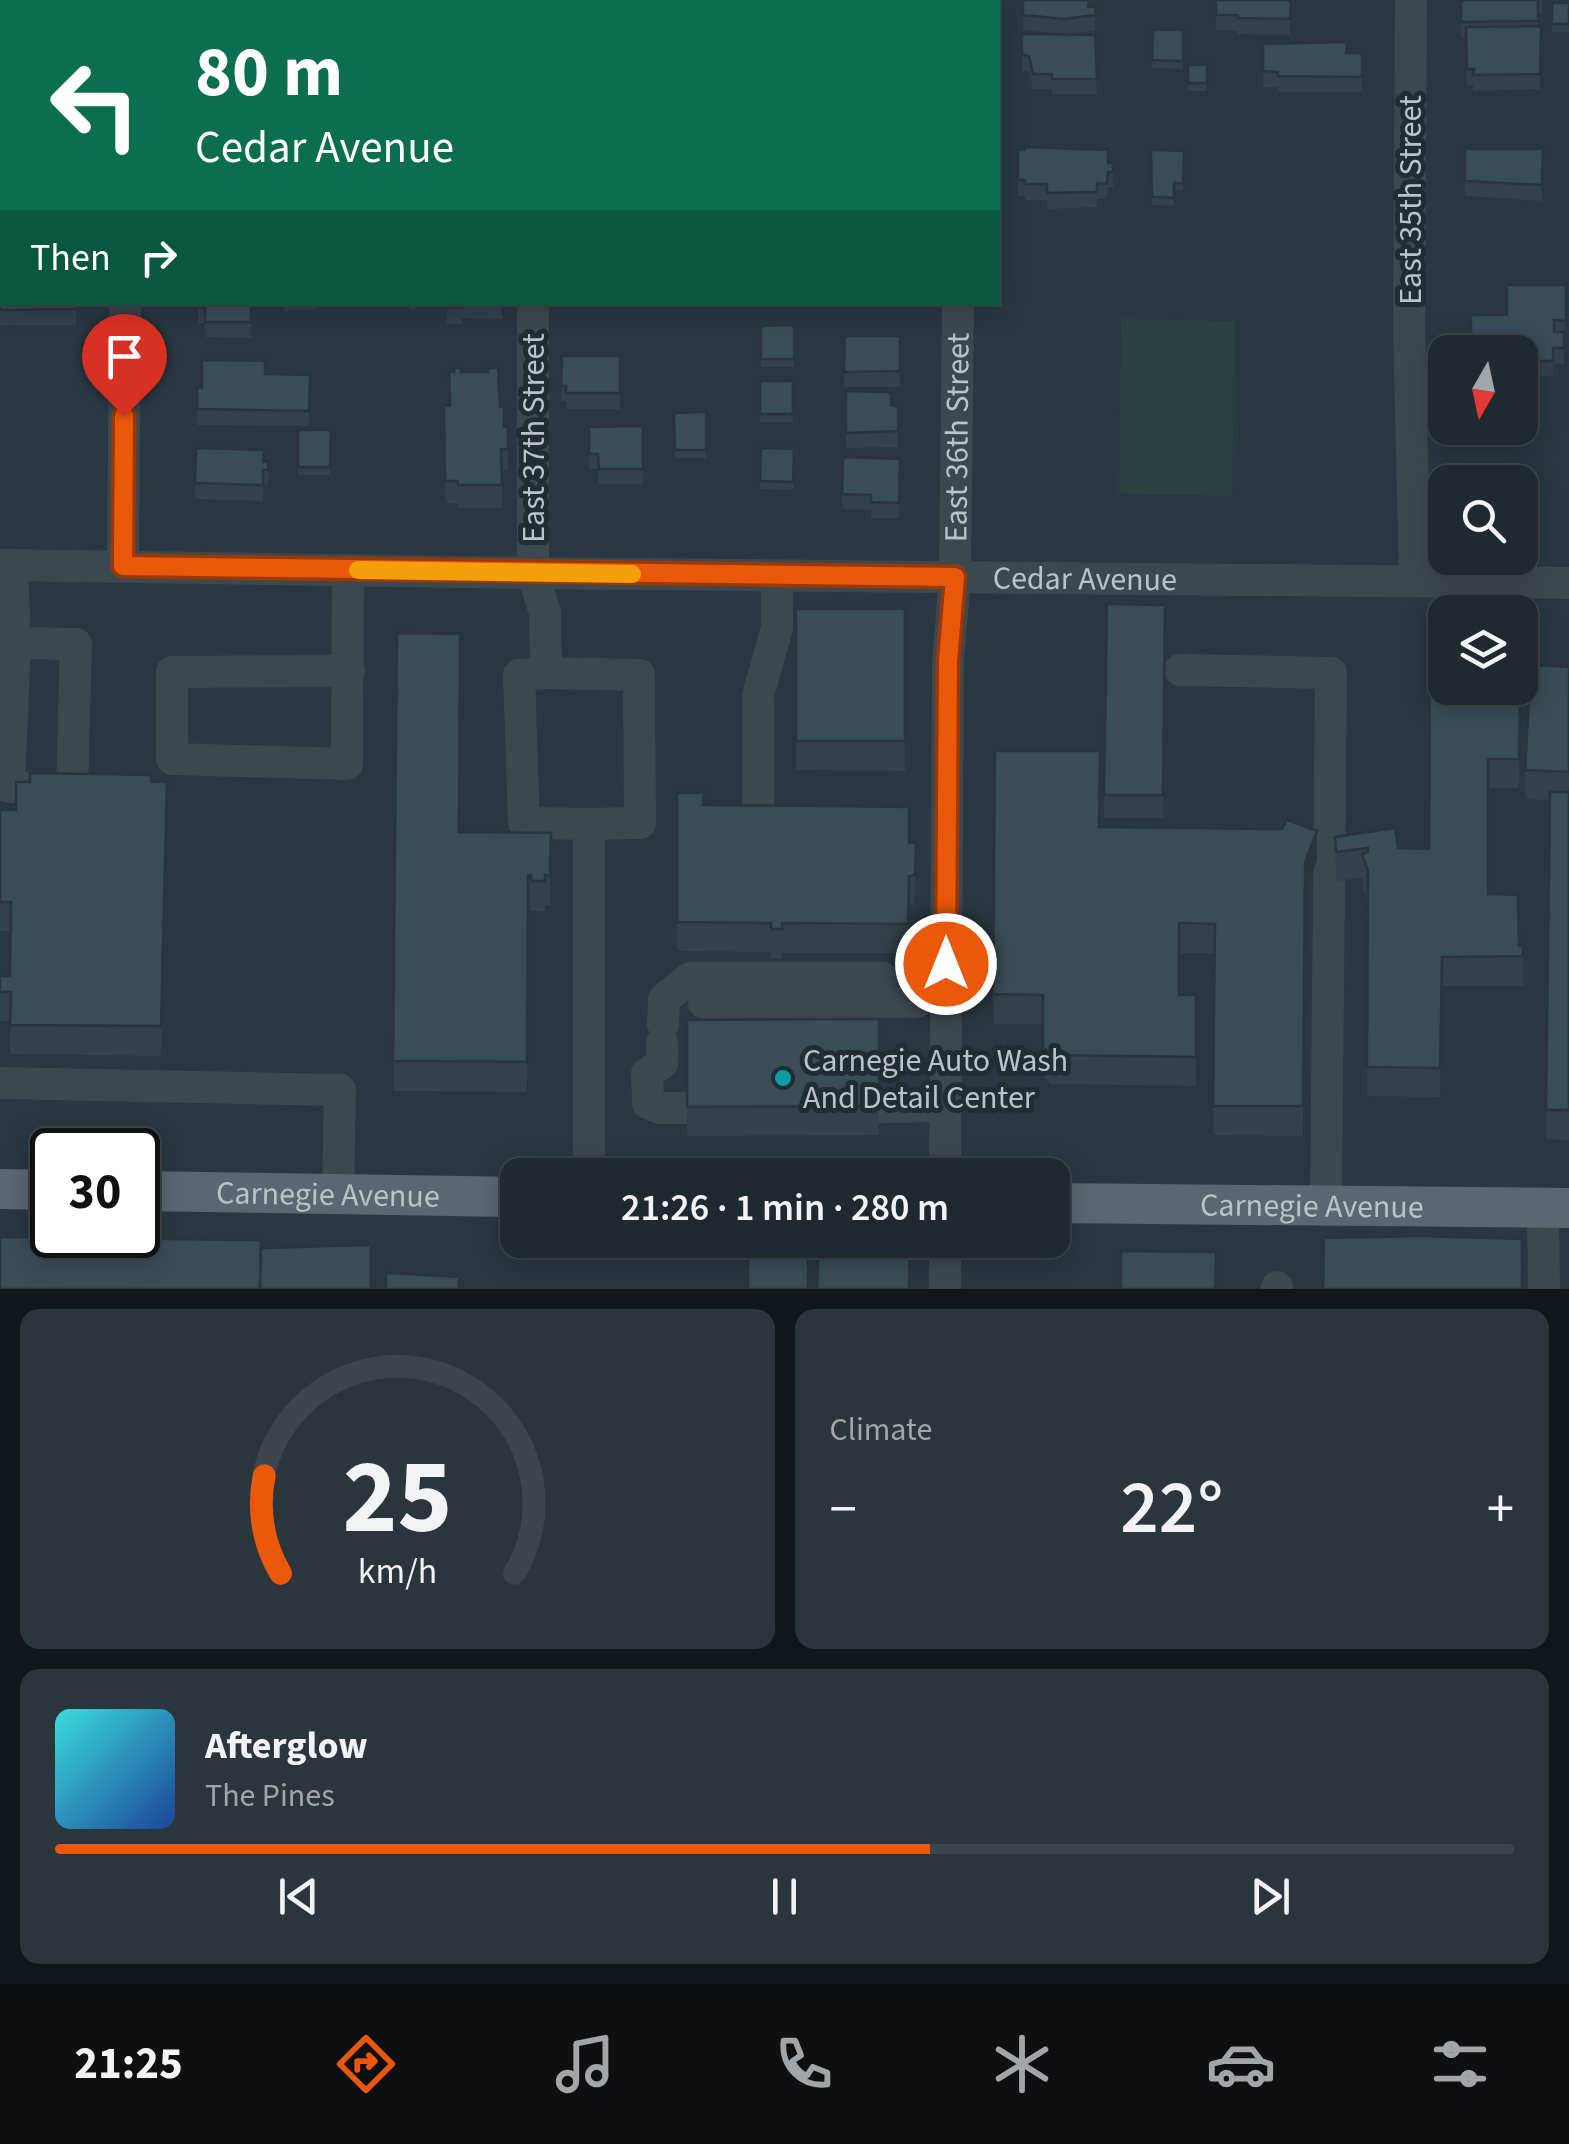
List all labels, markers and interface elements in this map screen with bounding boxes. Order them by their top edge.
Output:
text: 80 m [195,23,343,123]
icon: left [30,40,160,170]
street label: East 35th Street [1388,95,1434,305]
text: Cedar Avenue [195,116,454,180]
icon: right [131,230,186,285]
text: Then [30,231,111,285]
pin [82,314,167,417]
icon: arrive [97,329,152,384]
street label: East 36th Street [933,332,982,542]
street label: East 37th Street [511,333,557,543]
north arrow [1428,335,1538,445]
map controls [1428,335,1538,705]
button: search [1428,465,1538,575]
street label: Cedar Avenue [993,555,1177,603]
button: layers [1428,595,1538,705]
position arrow [894,912,998,1016]
place label: Carnegie Auto Wash And Detail Center [803,1038,1068,1121]
marker: Carnegie Auto Wash And Detail Center [772,1067,794,1089]
speed limit sign: 30 [30,1128,160,1258]
street label: Carnegie Avenue [216,1170,440,1220]
text: 21:26 · 1 min · 280 m [621,1181,949,1235]
street label: Carnegie Avenue [1200,1182,1424,1231]
text: Climate [830,1407,932,1453]
text: 25 [342,1425,452,1573]
text: 22° [1120,1455,1223,1562]
text: − [830,1471,857,1549]
text: + [1487,1471,1514,1549]
text: km/h [358,1546,437,1597]
text: Afterglow [205,1719,368,1773]
text: The Pines [205,1773,335,1819]
icon: previous [271,1869,326,1924]
icon: pause [757,1869,812,1924]
icon: next [1243,1869,1298,1924]
icon: directions [331,2029,401,2099]
icon: music [550,2029,620,2099]
icon: phone [769,2029,839,2099]
icon: climate [987,2029,1057,2099]
icon: car [1206,2029,1276,2099]
icon: filters [1425,2029,1495,2099]
text: 21:25 [74,2032,183,2096]

